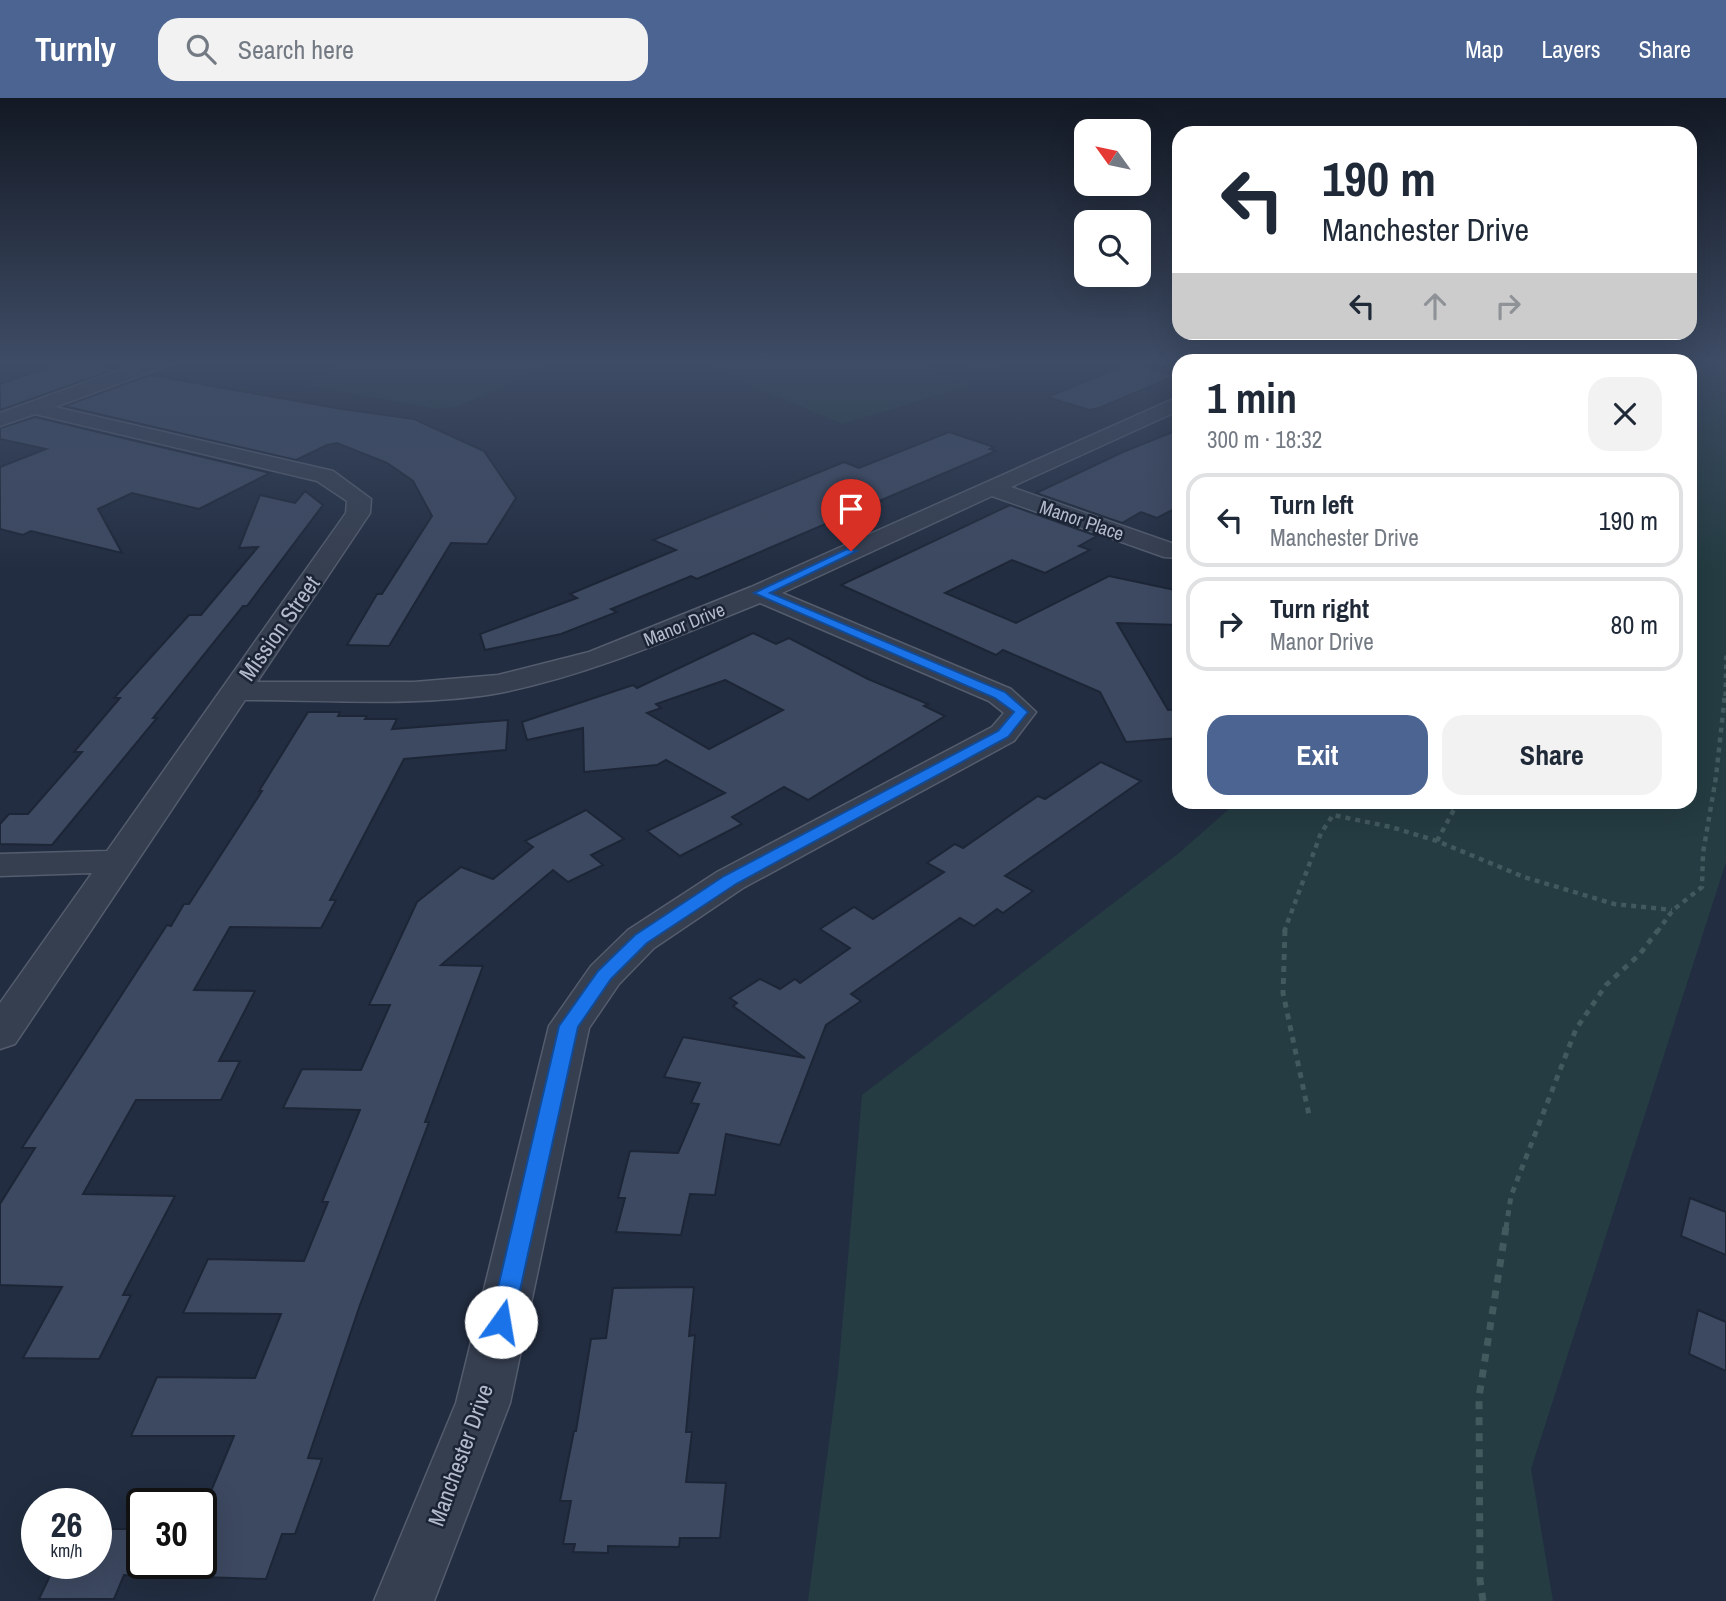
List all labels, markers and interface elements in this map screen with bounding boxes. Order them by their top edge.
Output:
search box [158,18,648,81]
text: Turnly [35,27,116,71]
icon: search [182,30,220,68]
text: Search here [238,32,354,67]
text: Map [1465,33,1503,65]
text: Layers [1541,33,1600,65]
text: Share [1638,33,1691,65]
north arrow [1074,119,1152,196]
map controls [1074,119,1151,287]
text: 190 m [1322,145,1436,211]
icon: left [1207,154,1298,245]
text: Manchester Drive [1322,208,1529,251]
button: search [1074,210,1151,287]
icon: left [1343,287,1381,325]
icon: ahead [1416,287,1454,325]
icon: right [1489,287,1527,325]
text: 1 min [1207,370,1297,426]
button: close [1588,377,1662,451]
text: 300 m · 18:32 [1207,424,1322,455]
pin [821,479,881,551]
text: Turn left [1270,487,1354,522]
icon: arrive [832,490,870,528]
street label: Manor Place [1036,493,1128,547]
icon: left [1211,501,1249,539]
text: 190 m [1599,503,1658,538]
text: Manchester Drive [1270,522,1419,553]
street label: Mission Street [231,569,327,687]
text: Turn right [1270,591,1369,626]
street label: Manor Drive [639,596,729,652]
icon: right [1211,605,1249,643]
text: 80 m [1611,607,1658,642]
text: Manor Drive [1270,626,1374,657]
button: Exit [1207,715,1428,795]
button: Share [1442,715,1662,795]
position arrow [464,1285,538,1359]
street label: Manchester Drive [420,1380,500,1530]
speed limit sign: 30 [126,1488,217,1579]
text: 26 [51,1501,82,1548]
text: km/h [51,1538,83,1563]

